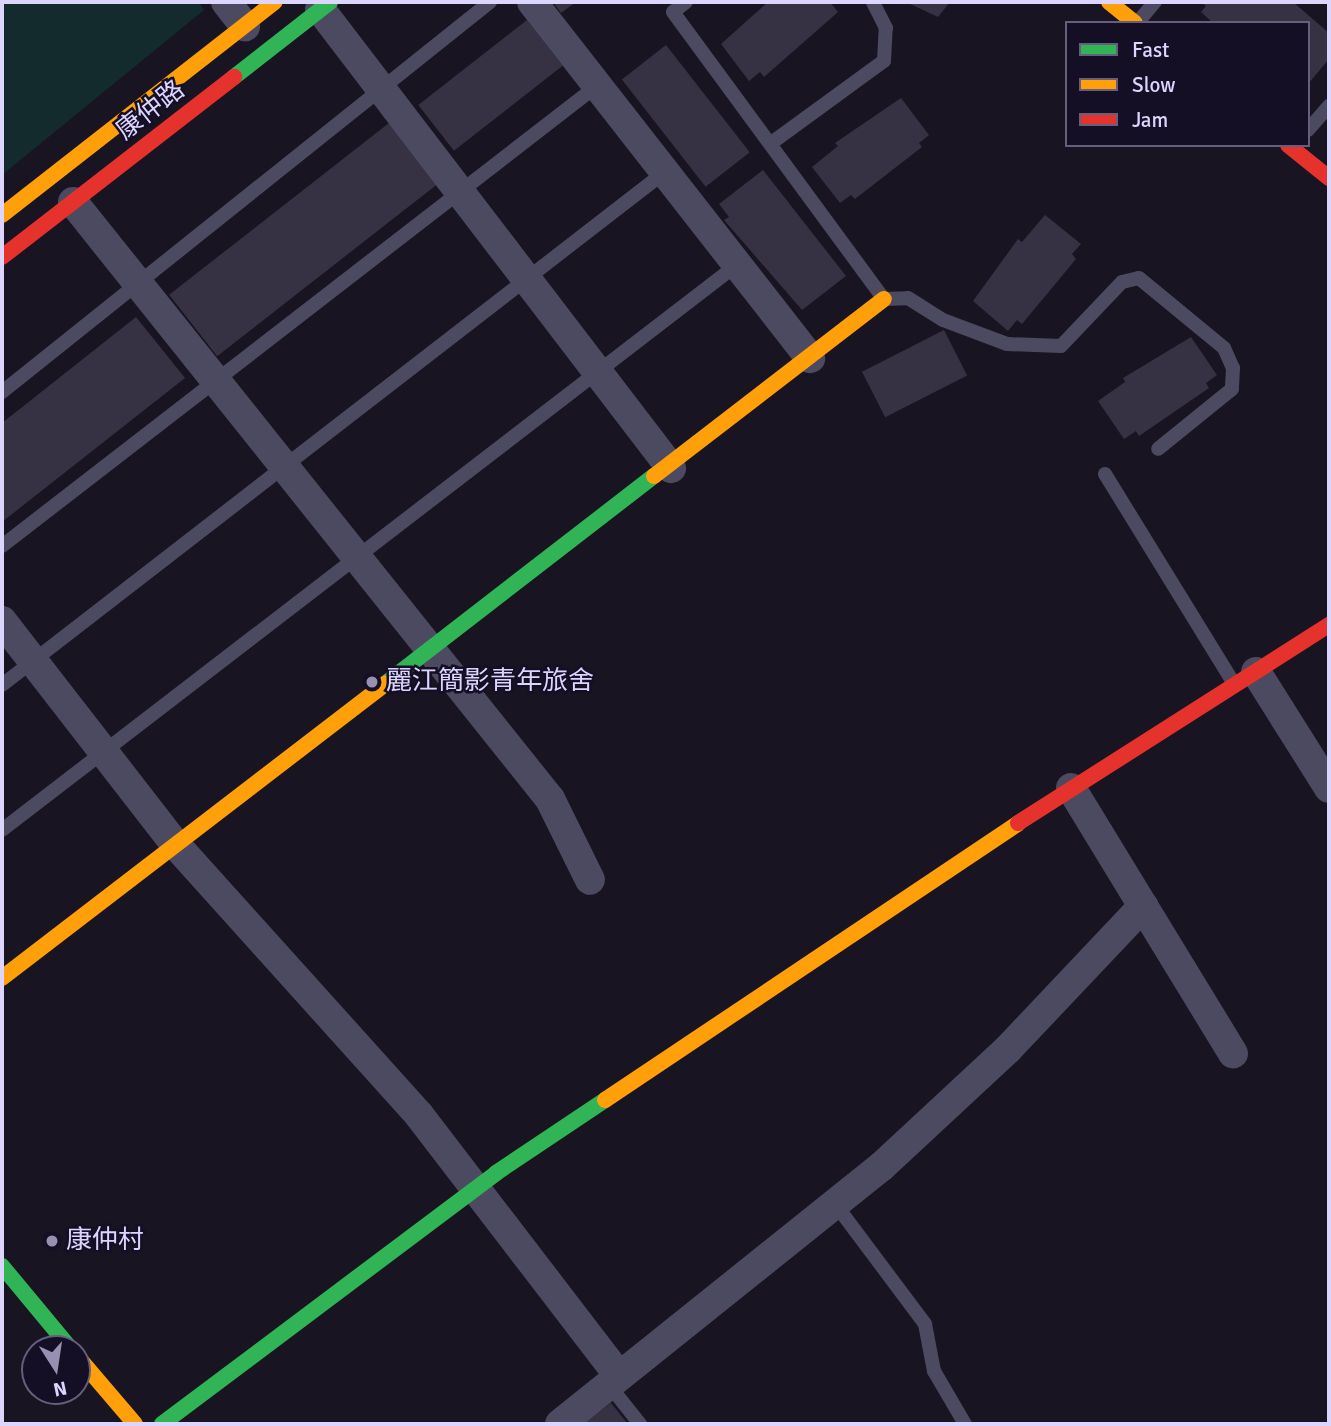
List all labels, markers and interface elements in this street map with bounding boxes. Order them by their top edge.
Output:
legend [1065,21,1310,147]
text: Fast [1132,37,1169,63]
text: Slow [1132,72,1176,98]
street label: 康仲路 [111,75,191,147]
text: Jam [1132,107,1168,133]
place label: 麗江簡影青年旅舍 [386,666,594,698]
marker: 麗江簡影青年旅舍 [364,674,380,690]
place label: 康仲村 [66,1225,144,1257]
marker: 康仲村 [44,1233,60,1249]
north arrow [21,1335,91,1405]
text: N [51,1375,69,1402]

